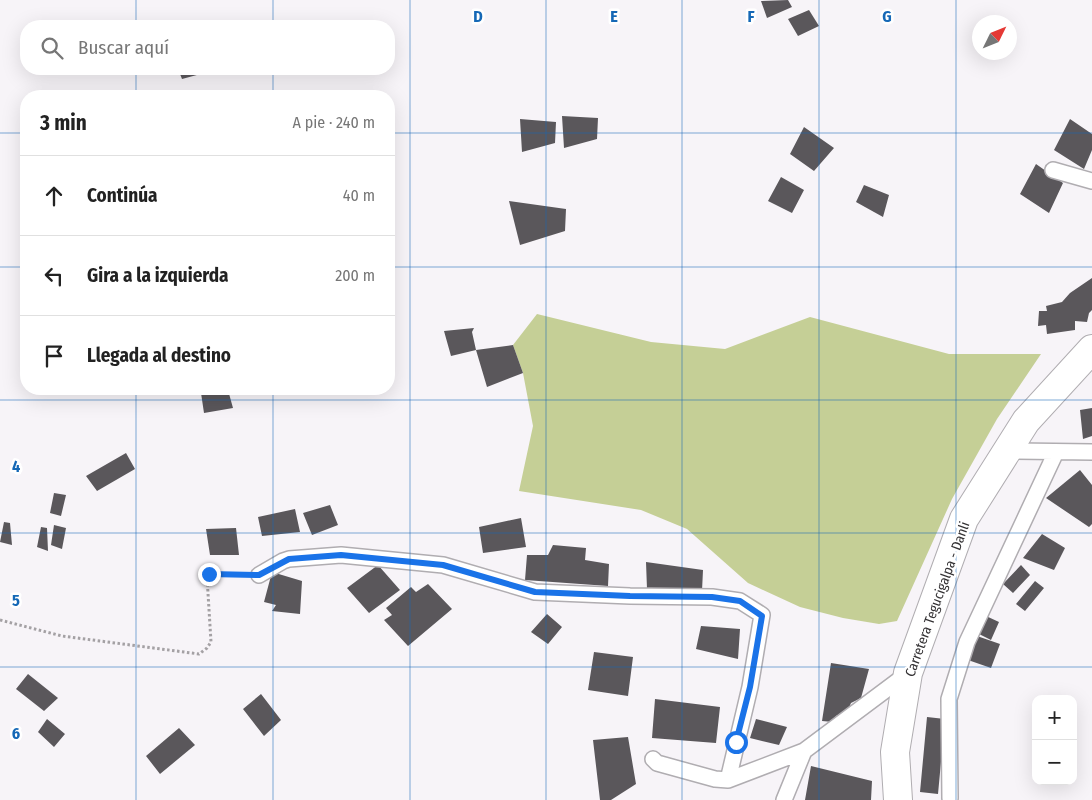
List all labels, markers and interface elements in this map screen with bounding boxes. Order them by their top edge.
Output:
text: D [473,7,483,26]
text: E [610,7,618,26]
text: F [747,7,755,26]
text: G [882,7,892,26]
north arrow [972,15,1017,60]
search box [20,20,395,75]
icon: search [38,34,66,62]
text: Buscar aquí [78,36,169,59]
text: 3 min [40,110,87,136]
text: A pie · 240 m [293,113,375,132]
icon: ahead [40,182,68,210]
text: Continúa [87,184,158,207]
text: 40 m [343,186,375,205]
icon: left [40,262,68,290]
text: Gira a la izquierda [87,264,229,287]
text: 200 m [335,266,375,285]
icon: arrive [40,342,68,370]
text: Llegada al destino [87,344,231,367]
text: 4 [12,457,20,476]
street label: Carretera Tegucigalpa - Danli [901,519,974,679]
route end [198,563,221,586]
text: 5 [12,591,20,610]
map controls [1032,695,1077,785]
button: + [1032,695,1077,740]
text: 6 [12,724,20,743]
route start [725,731,748,754]
button: − [1032,740,1077,785]

